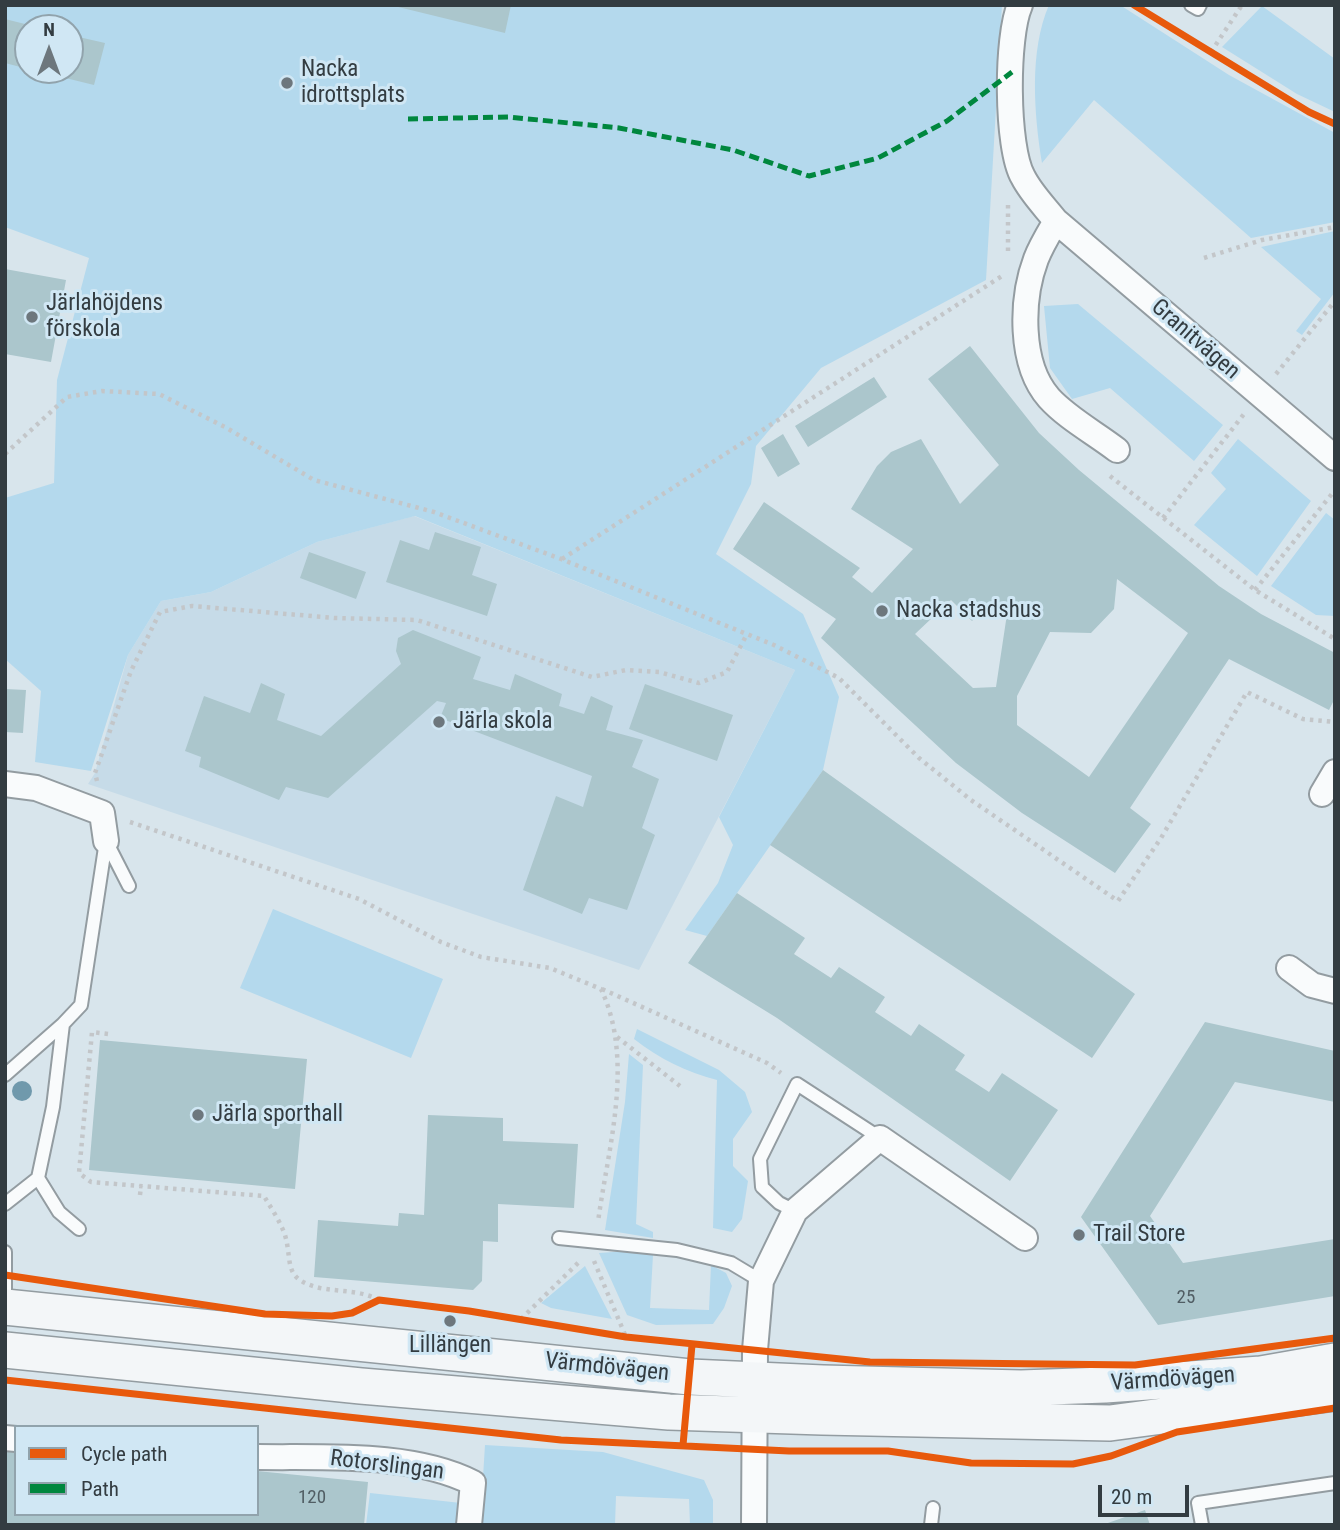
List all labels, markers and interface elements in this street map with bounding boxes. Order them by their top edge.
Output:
north arrow [14,14,84,84]
text: N [43,18,55,41]
place label: Nacka idrottsplats [301,56,405,110]
marker: Nacka idrottsplats [279,75,295,91]
place label: Järlahöjdens förskola [46,290,163,344]
street label: Granitvägen [1145,294,1245,386]
marker: Järlahöjdens förskola [24,309,40,325]
place label: Nacka stadshus [896,597,1041,625]
marker: Nacka stadshus [874,603,890,619]
place label: Järla skola [453,708,552,736]
marker: Järla skola [431,714,447,730]
place label: Järla sporthall [212,1101,343,1129]
marker: Järla sporthall [190,1107,206,1123]
place label: Trail Store [1093,1221,1185,1249]
marker: Trail Store [1071,1227,1087,1243]
house number: 25 [1177,1287,1195,1309]
marker: Lillängen [442,1313,458,1329]
place label: Lillängen [409,1332,491,1360]
street label: Värmdövägen [544,1348,670,1388]
street label: Värmdövägen [1110,1362,1236,1398]
legend [14,1425,259,1516]
text: Cycle path [81,1442,167,1466]
street label: Rotorslingan [328,1445,446,1487]
scale bar [1102,1470,1193,1514]
text: Path [81,1477,119,1501]
text: 20 m [1111,1485,1152,1509]
house number: 120 [298,1487,326,1509]

